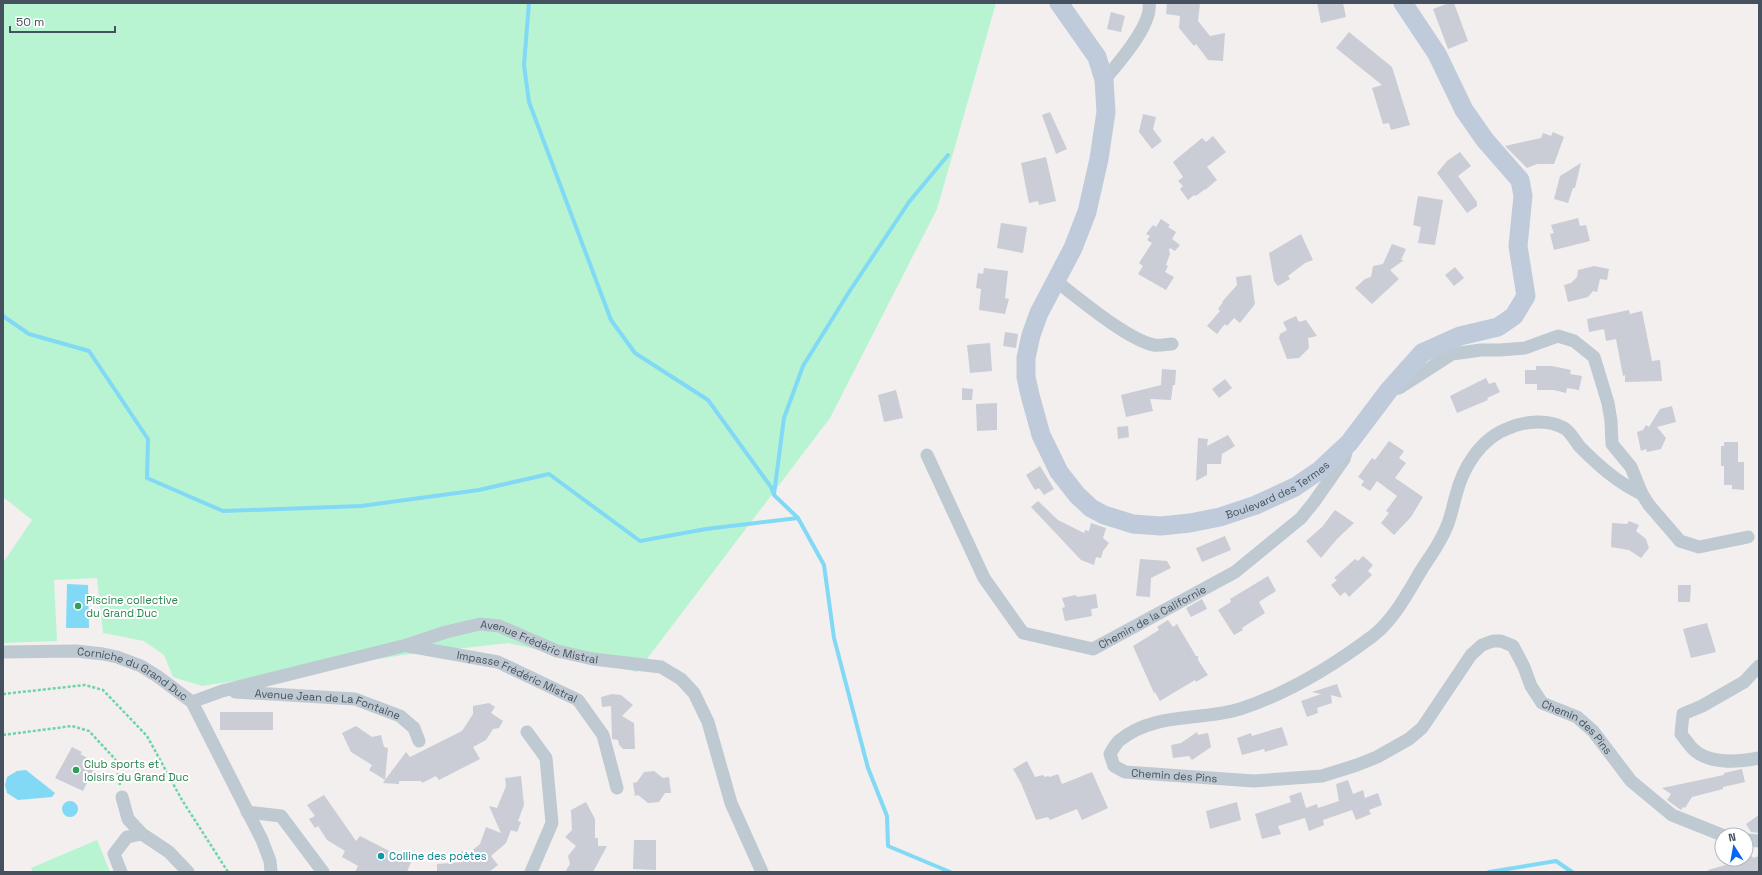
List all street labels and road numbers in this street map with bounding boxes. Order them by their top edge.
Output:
street label: Boulevard des Termes [1223,458,1333,522]
street label: Chemin de la Californie [1096,582,1208,652]
street label: Avenue Frédéric Mistral [480,617,599,667]
street label: Corniche du Grand Duc [76,644,191,704]
street label: Impasse Frédéric Mistral [456,648,580,706]
street label: Avenue Jean de La Fontaine [254,686,402,723]
street label: Chemin des Pins [1540,697,1615,757]
street label: Chemin des Pins [1131,765,1218,785]

